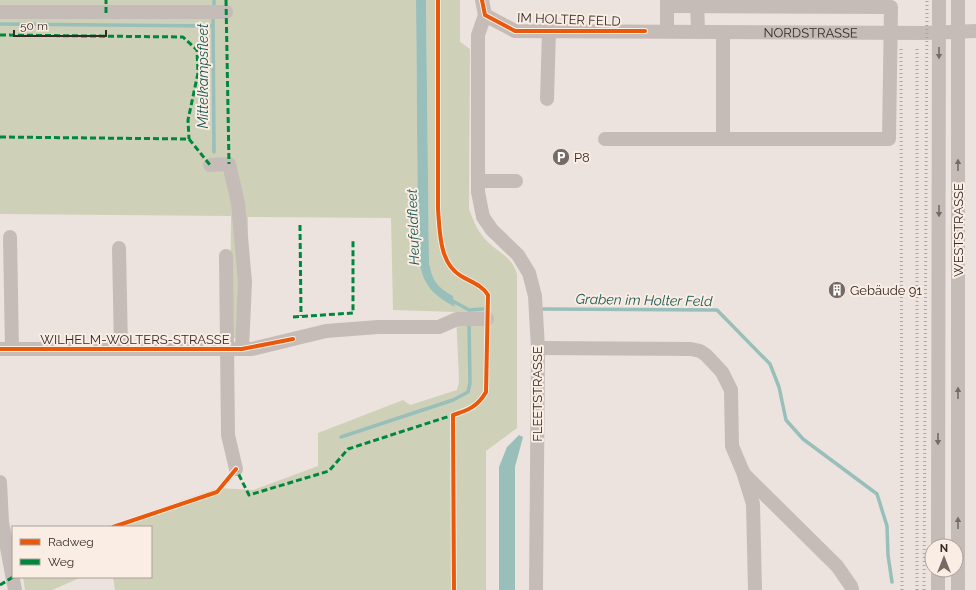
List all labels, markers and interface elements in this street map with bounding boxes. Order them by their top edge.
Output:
street label: IM HOLTER FELD [517,10,621,29]
scale bar [14,12,106,38]
text: 50 m [20,19,48,33]
water label: Mittelkampsfleet [195,23,211,128]
street label: NORDSTRASSE [764,25,858,41]
one-way arrow [936,47,942,60]
parking icon: P8 [551,147,571,167]
place label: P8 [574,150,590,165]
one-way arrow [955,158,961,171]
street label: WESTSTRASSE [951,183,966,277]
water label: Heufeldfleet [404,188,422,265]
one-way arrow [936,205,942,218]
building icon: Gebäude 91 [827,280,847,300]
place label: Gebäude 91 [850,283,922,298]
water label: Graben im Holter Feld [575,291,713,309]
street label: WILHELM-WOLTERS-STRASSE [40,332,230,347]
street label: FLEETSTRASSE [530,346,545,442]
one-way arrow [955,386,961,399]
one-way arrow [935,433,941,446]
one-way arrow [955,516,961,529]
legend [12,526,152,578]
text: Radweg [48,535,94,549]
north arrow [924,538,964,578]
text: N [940,542,948,555]
text: Weg [48,555,74,569]

